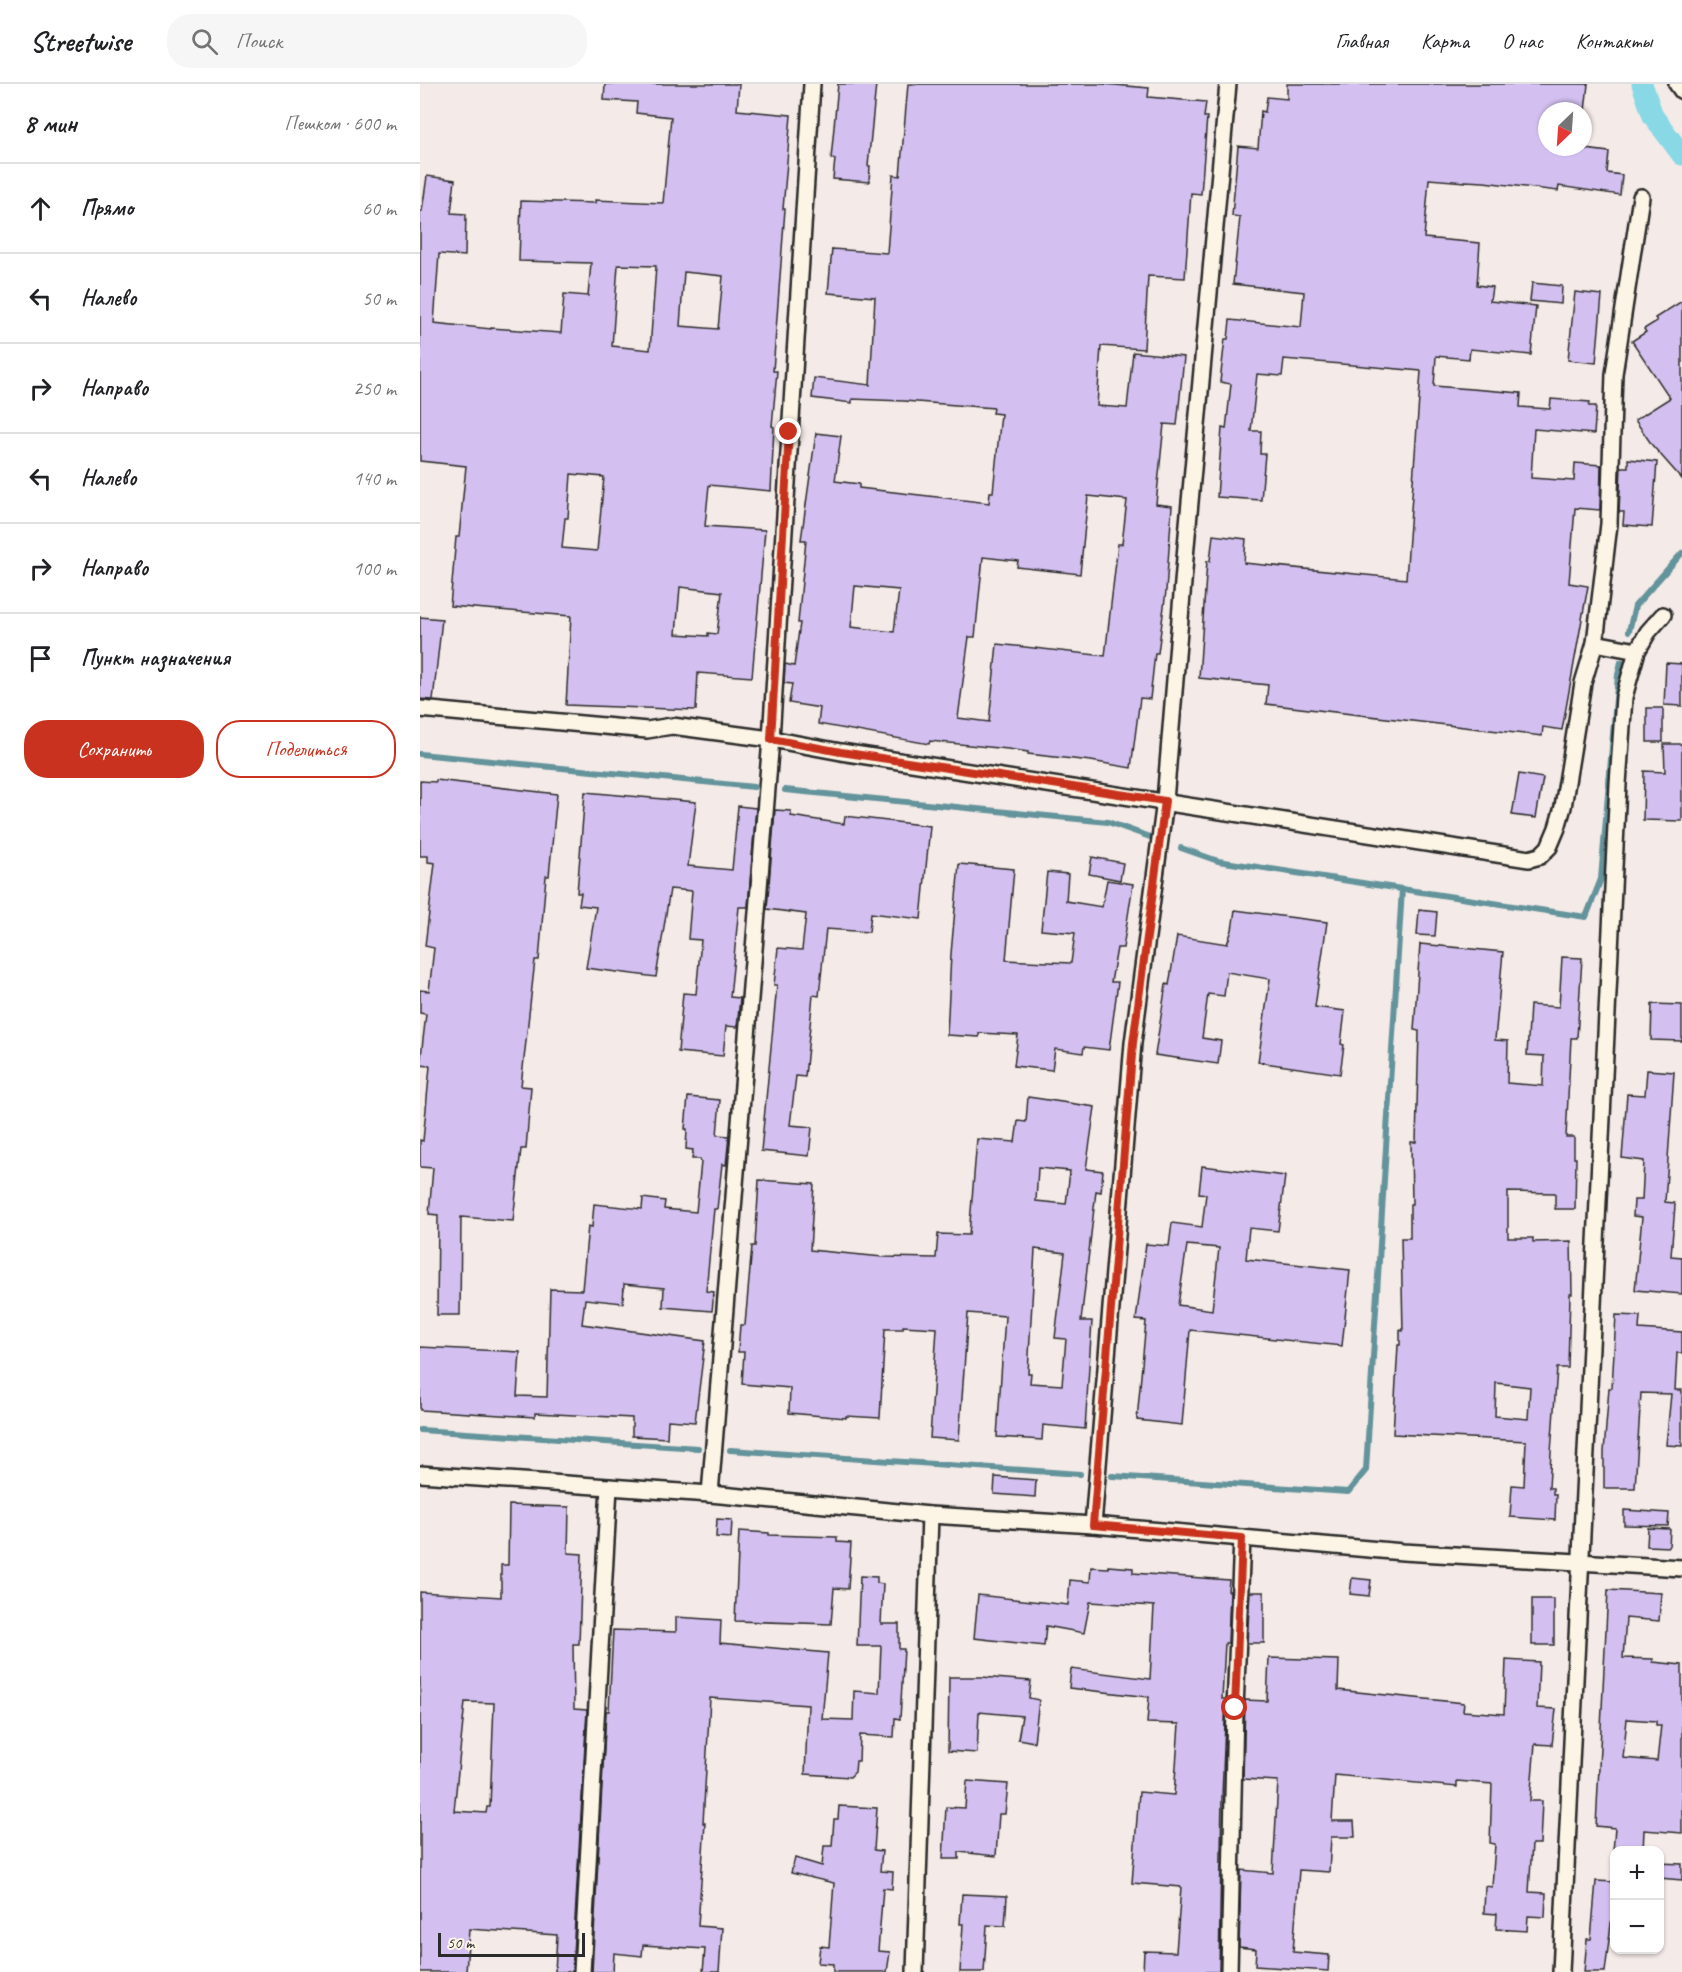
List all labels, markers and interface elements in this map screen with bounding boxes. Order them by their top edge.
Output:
search box [167,14,587,68]
text: Streetwise [30,24,131,59]
icon: search [188,25,221,58]
text: Поиск [236,27,282,55]
text: Главная [1335,28,1388,54]
text: Карта [1421,28,1469,54]
text: О нас [1502,28,1543,54]
text: Контакты [1576,28,1652,54]
north arrow [1538,102,1592,156]
text: 8 мин [24,107,77,140]
text: Пешком · 600 m [284,111,396,136]
icon: ahead [24,192,57,225]
text: Прямо [81,194,133,222]
text: 60 m [362,196,396,221]
icon: left [24,282,57,315]
text: Налево [81,284,137,312]
text: 50 m [362,286,396,311]
icon: right [24,372,57,405]
text: Направо [81,374,148,402]
text: 250 m [353,376,396,401]
route end [775,418,801,444]
icon: left [24,462,57,495]
text: Налево [81,464,137,492]
text: 140 m [353,466,396,491]
icon: right [24,552,57,585]
text: Направо [81,554,148,582]
text: 100 m [353,556,396,581]
icon: arrive [24,642,57,675]
text: Пункт назначения [81,644,230,672]
button: Сохранить [24,720,204,778]
button: Поделиться [216,720,396,778]
route start [1221,1694,1247,1720]
map controls [1610,1846,1664,1954]
button: + [1610,1846,1664,1900]
button: − [1610,1900,1664,1954]
scale bar [438,1930,585,1958]
text: 50 m [447,1933,474,1953]

